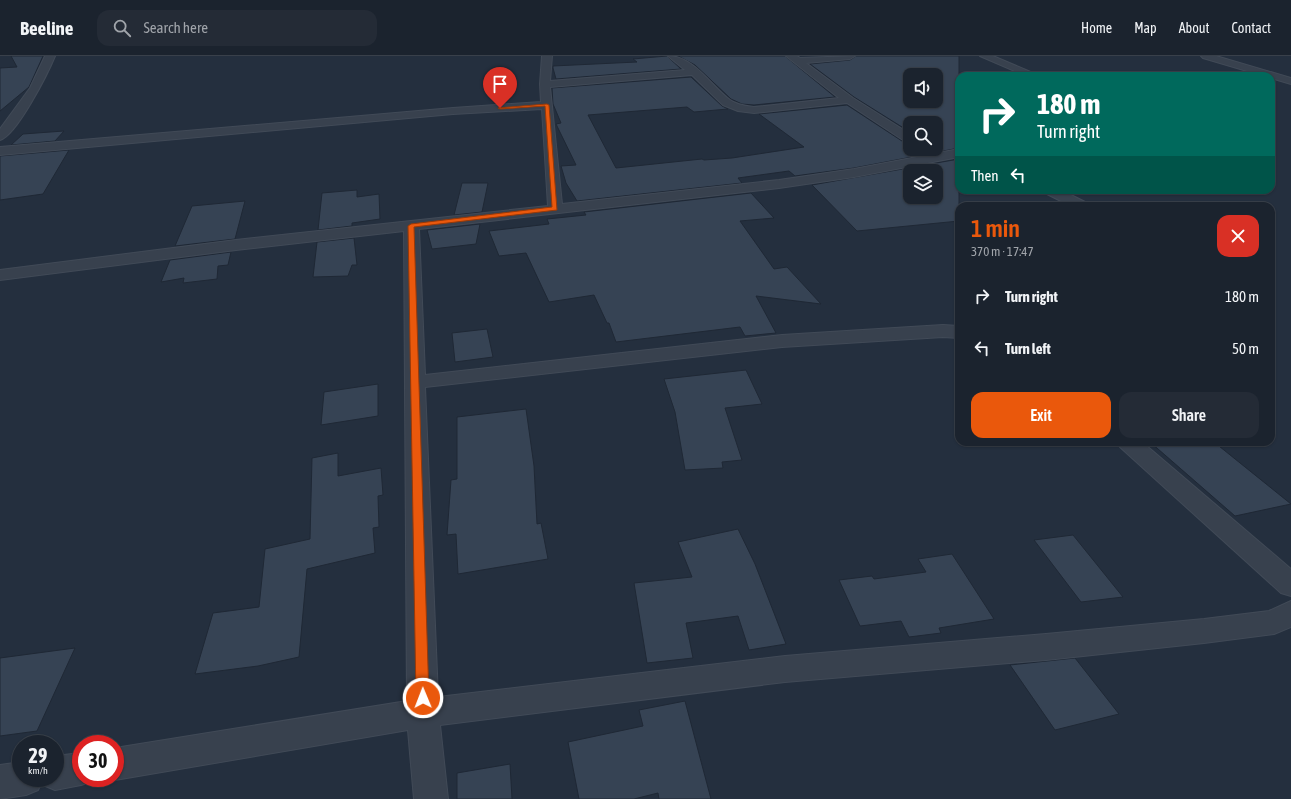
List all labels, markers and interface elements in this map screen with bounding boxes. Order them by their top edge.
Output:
search box [97,10,377,46]
text: Beeline [20,17,73,39]
icon: search [111,17,133,39]
text: Search here [143,19,208,36]
text: Home [1081,20,1112,36]
text: Map [1134,20,1157,36]
text: About [1179,20,1210,36]
text: Contact [1232,20,1271,36]
pin [483,67,517,108]
map controls [903,68,943,204]
button: sound [903,68,943,108]
icon: arrive [489,73,511,95]
icon: right [971,88,1023,140]
text: 180 m [1037,88,1100,120]
button: search [903,116,943,156]
text: Turn right [1037,121,1100,142]
button: layers [903,164,943,204]
icon: left [1007,164,1029,186]
text: Then [971,167,999,184]
text: 1 min [971,215,1020,242]
button: close [1217,215,1259,257]
text: 370 m · 17:47 [971,244,1034,259]
icon: right [971,285,993,307]
text: Turn right [1005,288,1058,305]
text: 180 m [1225,288,1259,305]
icon: left [971,337,993,359]
text: Turn left [1005,340,1051,357]
text: 50 m [1232,340,1259,357]
button: Exit [971,392,1111,438]
button: Share [1119,392,1259,438]
position arrow [402,677,444,719]
speed limit sign: 30 [72,735,124,787]
text: 29 [29,744,47,767]
text: km/h [28,765,48,776]

